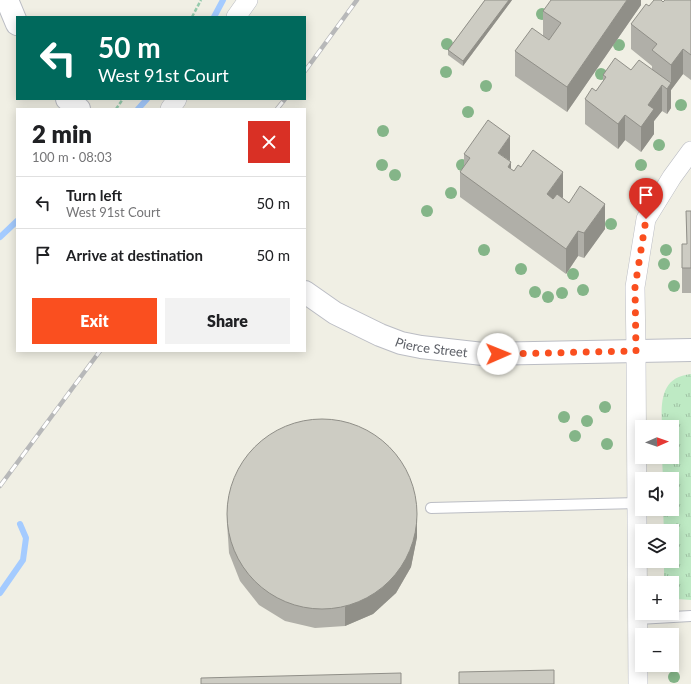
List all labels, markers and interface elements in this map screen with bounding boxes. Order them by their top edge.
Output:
text: 50 m [98,30,161,64]
icon: left [32,32,84,84]
text: West 91st Court [98,64,229,86]
text: 2 min [32,119,92,148]
button: close [248,121,290,163]
text: 100 m · 08:03 [32,149,112,165]
pin [629,178,663,219]
icon: arrive [635,184,657,206]
text: Turn left [66,186,122,204]
icon: left [32,192,54,214]
text: 50 m [256,194,290,212]
text: West 91st Court [66,204,160,220]
icon: arrive [32,244,54,266]
text: Arrive at destination [66,246,203,264]
text: 50 m [256,246,290,264]
button: Exit [32,298,157,344]
button: Share [165,298,290,344]
position arrow [477,333,519,375]
street label: Pierce Street [393,334,469,360]
north arrow [635,420,679,464]
map controls [635,420,679,672]
button: sound [635,472,679,516]
button: layers [635,524,679,568]
button: + [635,576,679,620]
button: − [635,628,679,672]

